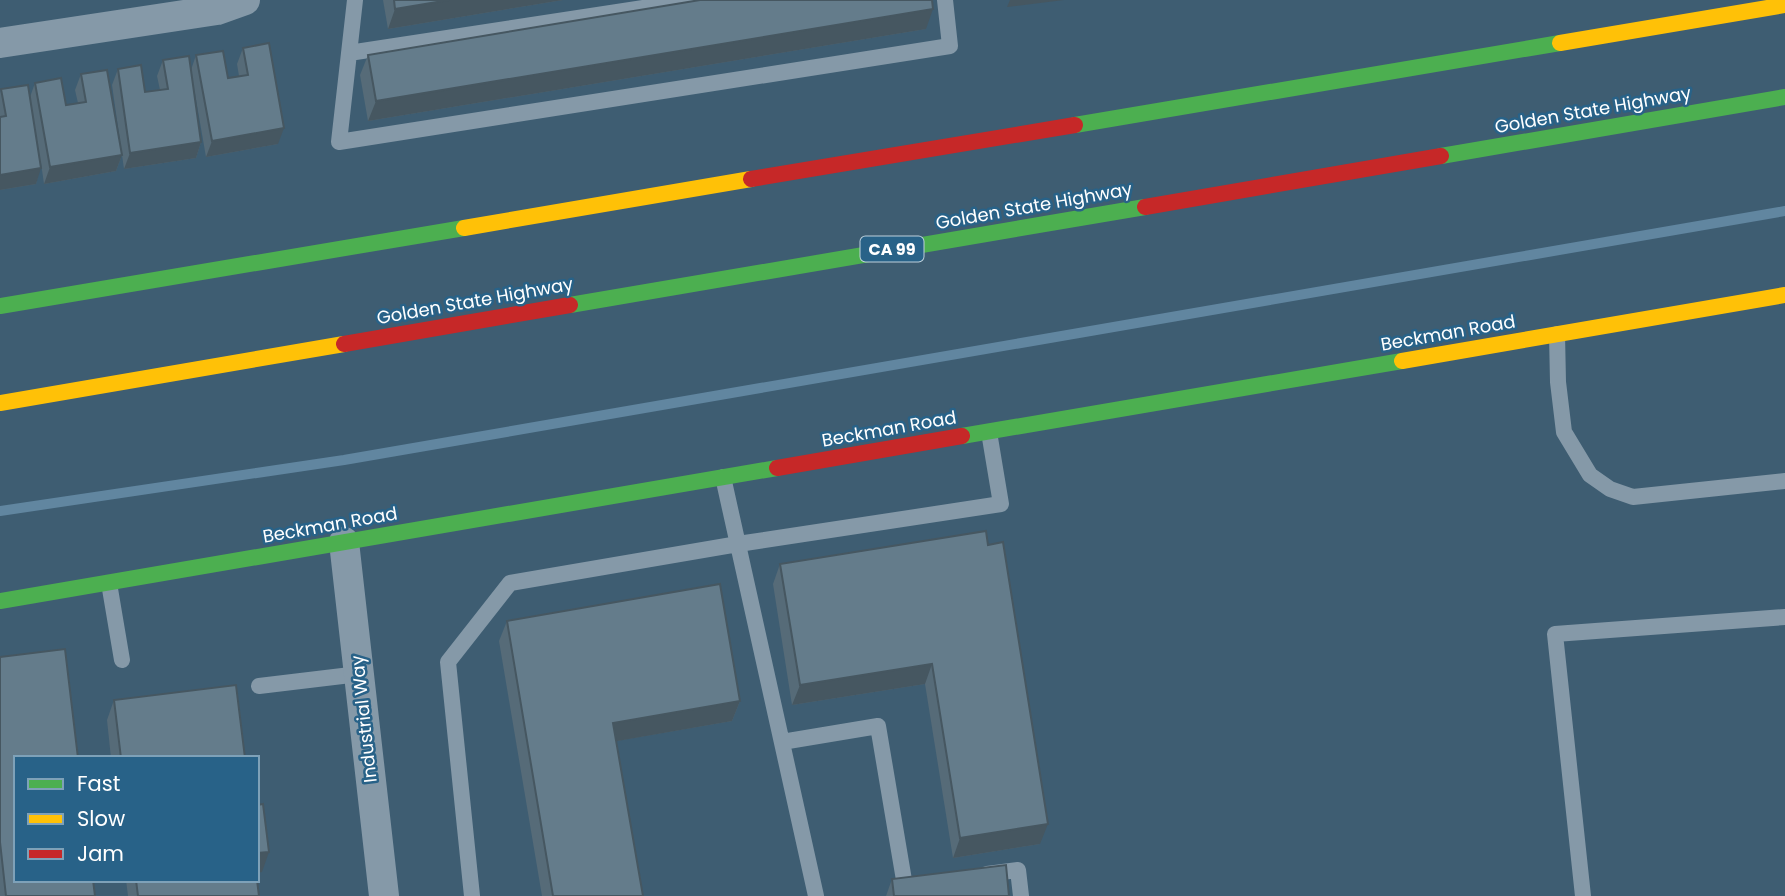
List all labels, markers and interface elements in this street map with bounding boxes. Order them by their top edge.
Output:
street label: Golden State Highway [1493,80,1693,139]
street label: Golden State Highway [934,176,1134,235]
road number: CA 99 [860,236,924,262]
street label: Golden State Highway [375,271,575,330]
street label: Beckman Road [1379,308,1517,357]
street label: Beckman Road [820,404,958,453]
street label: Beckman Road [261,500,399,549]
street label: Industrial Way [344,654,383,784]
legend [14,756,259,882]
text: Fast [77,769,120,798]
text: Slow [77,804,125,833]
text: Jam [77,839,124,868]

